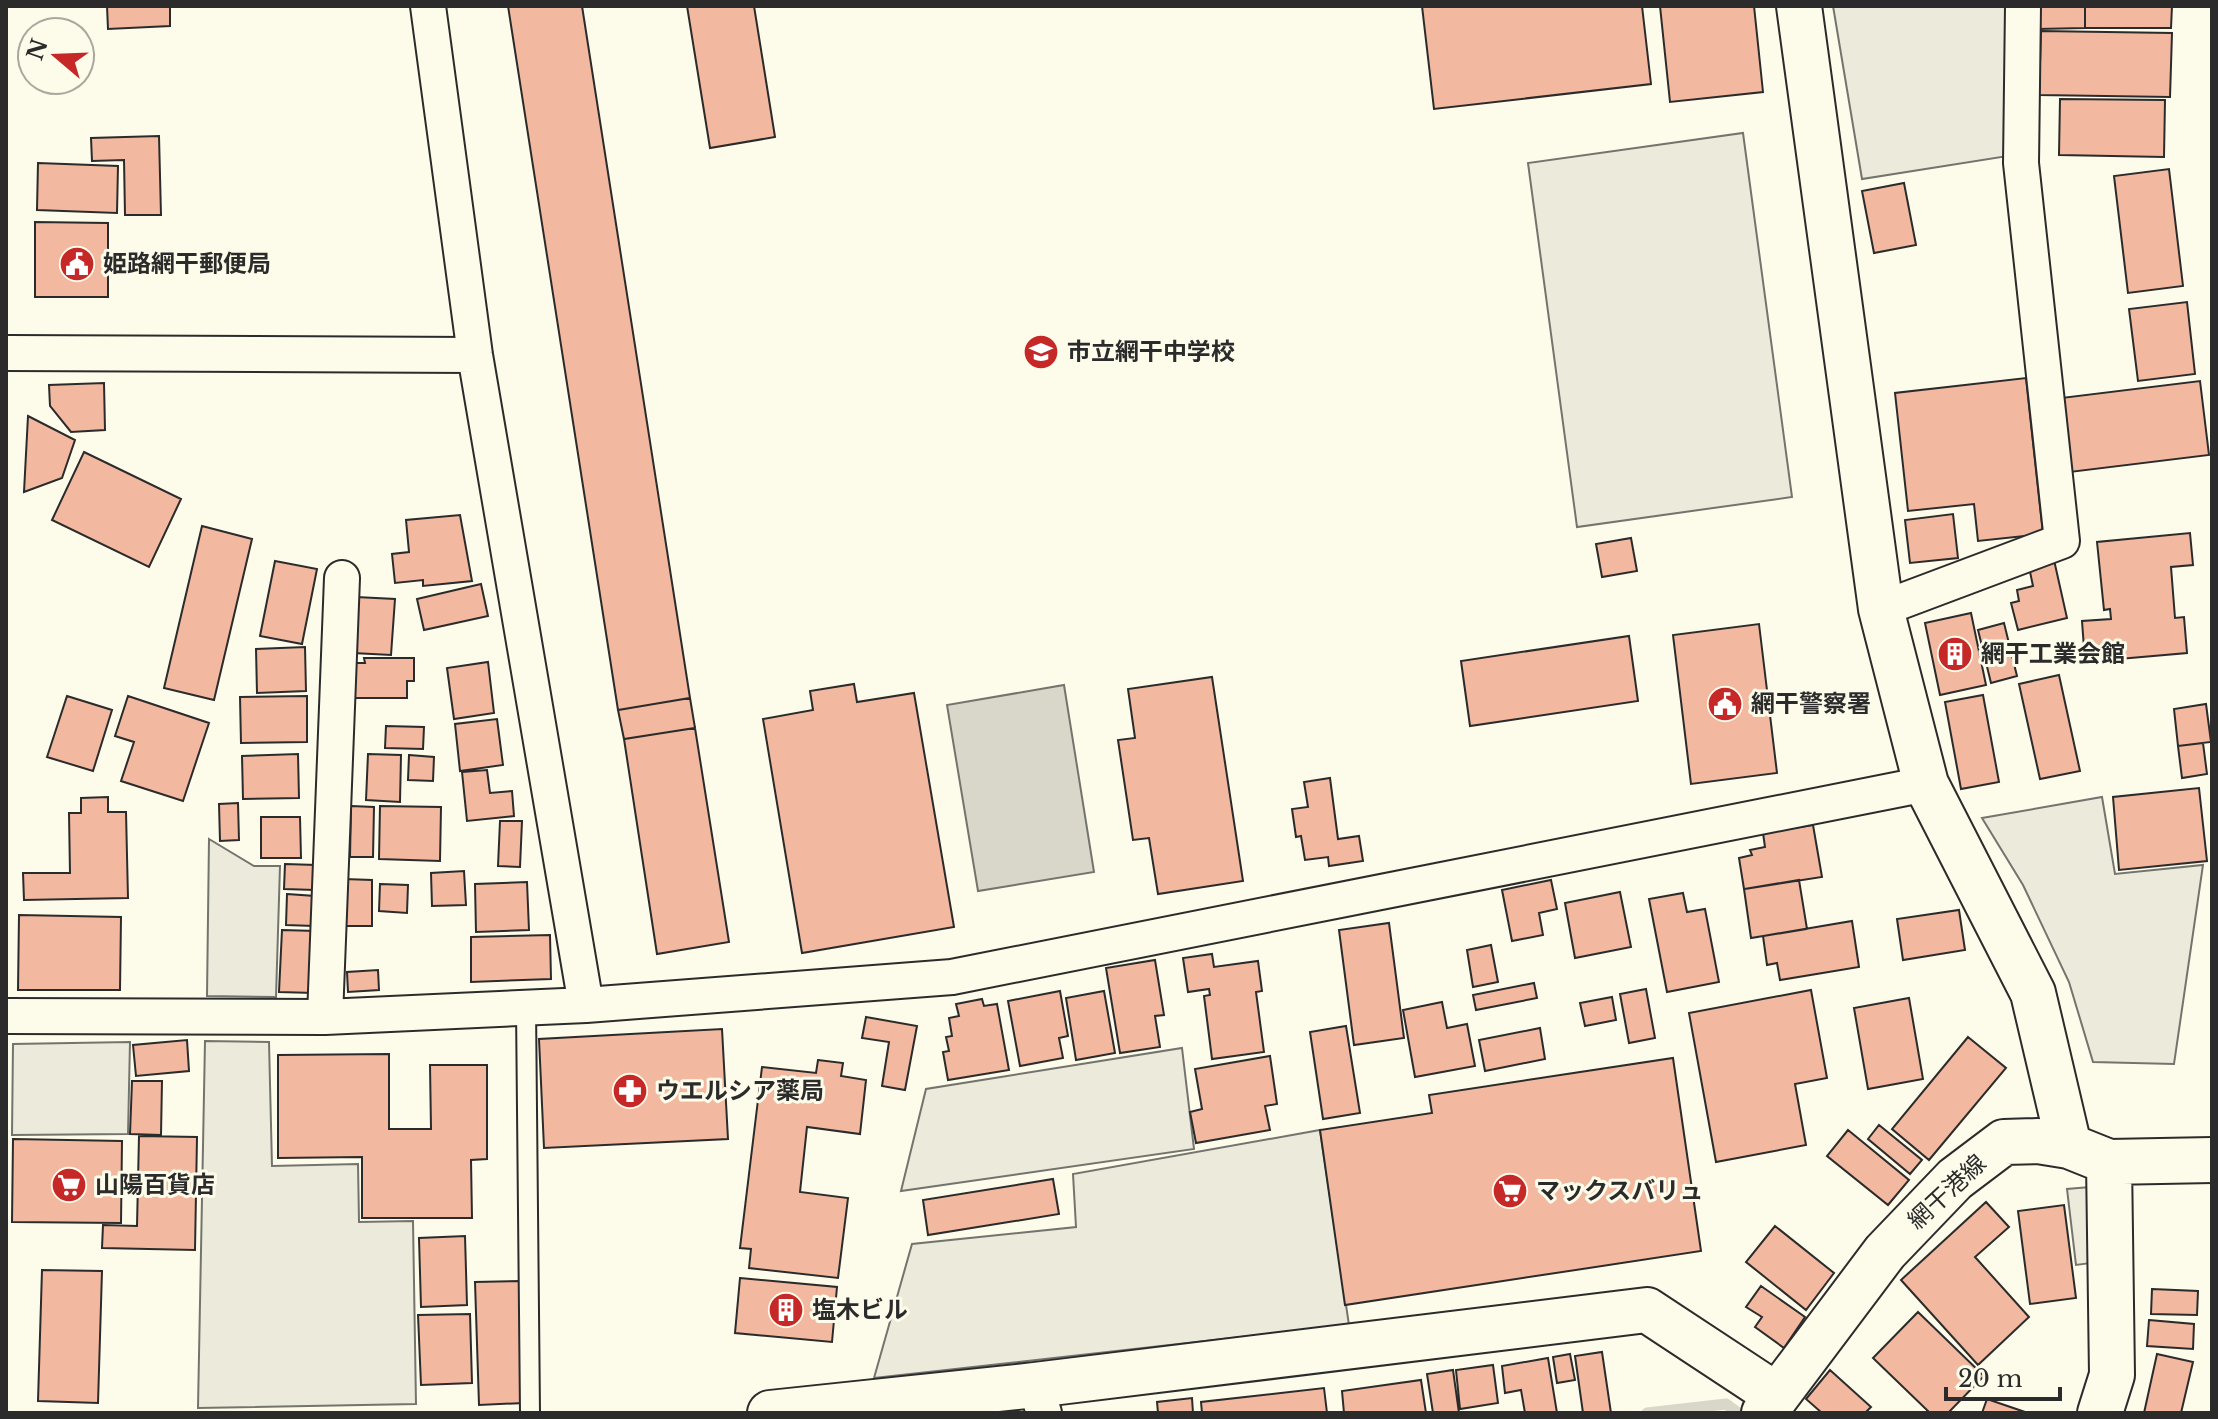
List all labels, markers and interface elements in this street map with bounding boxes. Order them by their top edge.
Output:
north arrow [16,16,96,96]
text: N [21,35,54,64]
public building icon: 姫路網干郵便局 [58,245,96,283]
place label: 姫路網干郵便局 [103,249,271,278]
school or university icon: 市立網干中学校 [1022,333,1060,371]
place label: 市立網干中学校 [1067,337,1235,366]
building icon: 網干工業会館 [1936,635,1974,673]
place label: 網干工業会館 [1981,639,2125,668]
public building icon: 網干警察署 [1706,685,1744,723]
place label: 網干警察署 [1751,689,1871,718]
pharmacy icon: ウエルシア薬局 [611,1072,649,1110]
place label: ウエルシア薬局 [656,1076,824,1105]
street label: 網干港線 [1902,1148,1992,1235]
supermarket icon: 山陽百貨店 [50,1166,88,1204]
place label: 山陽百貨店 [95,1170,215,1199]
supermarket icon: マックスバリュ [1491,1172,1529,1210]
place label: マックスバリュ [1536,1176,1703,1205]
building icon: 塩木ビル [767,1291,805,1329]
place label: 塩木ビル [812,1295,908,1324]
scale bar [1946,1351,2060,1401]
text: 20 m [1958,1364,2023,1393]

